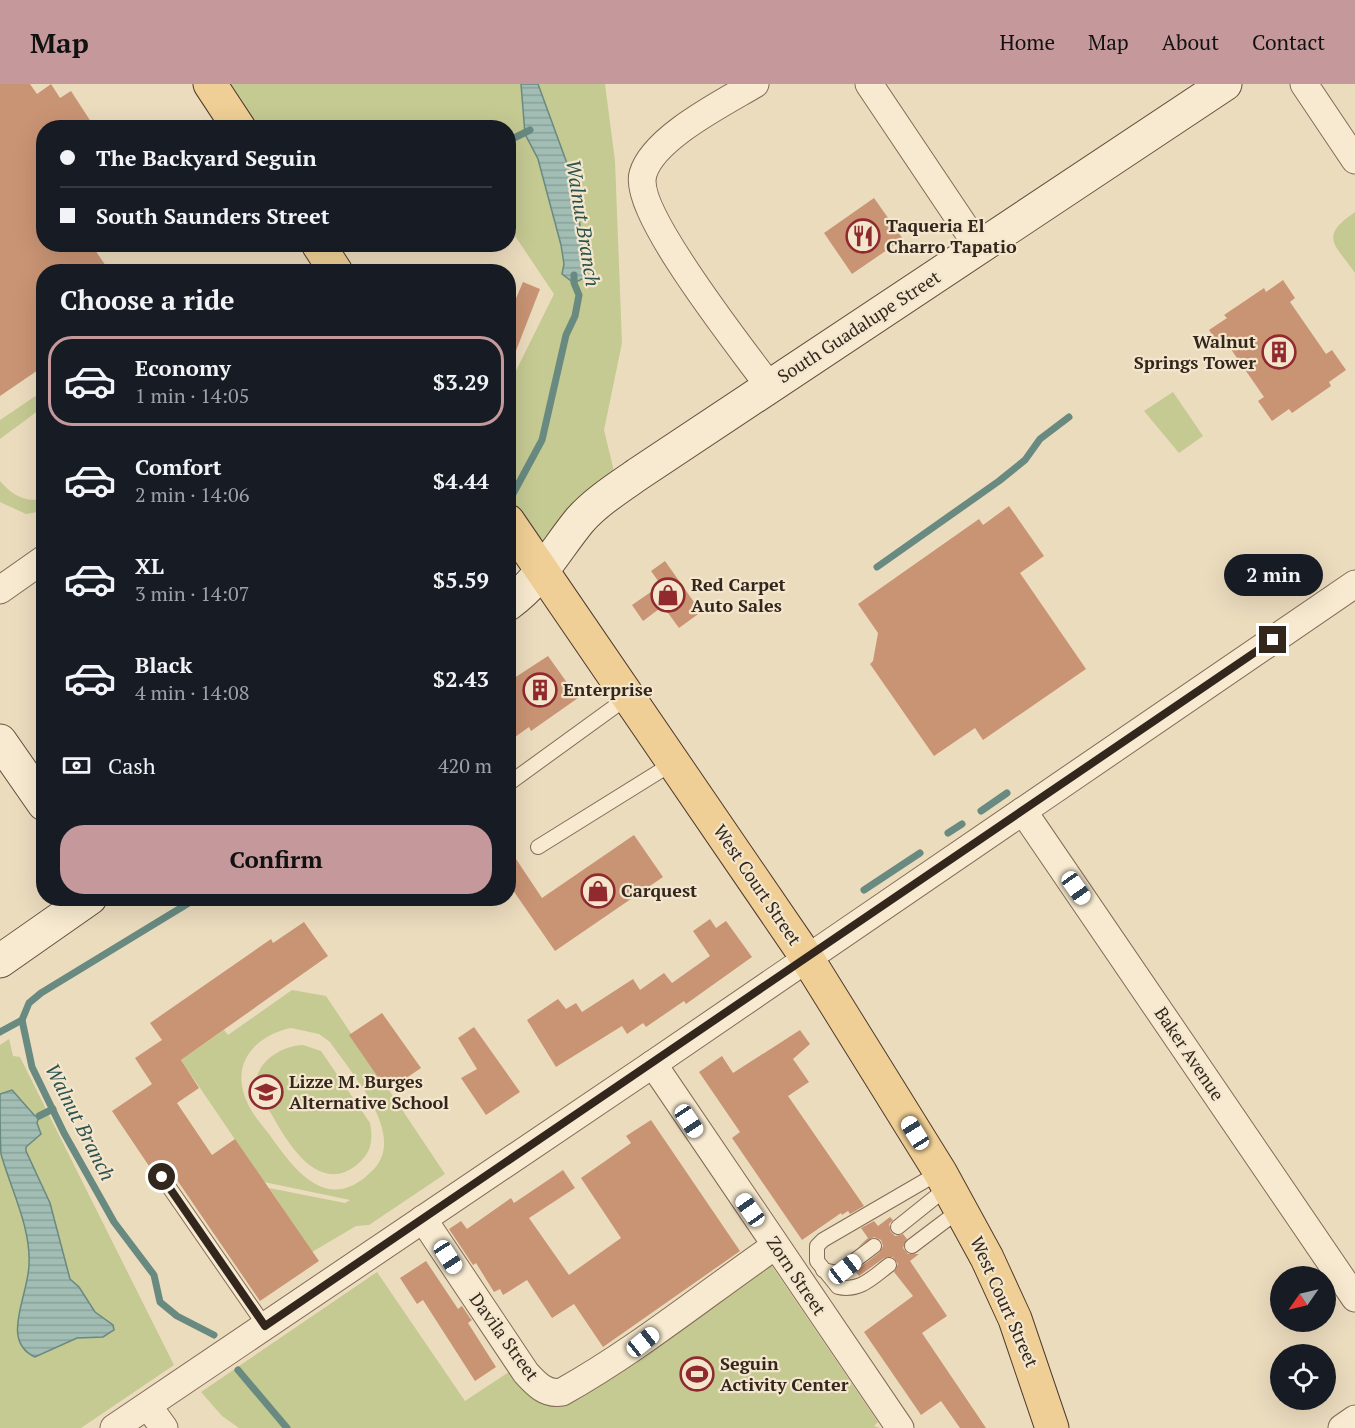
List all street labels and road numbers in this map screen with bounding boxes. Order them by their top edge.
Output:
street label: South Guadalupe Street [772,264,945,388]
street label: West Court Street [708,819,807,950]
street label: Baker Avenue [1150,1002,1230,1105]
street label: Zorn Street [762,1231,832,1320]
street label: West Court Street [965,1232,1045,1371]
street label: Davila Street [465,1288,545,1385]

